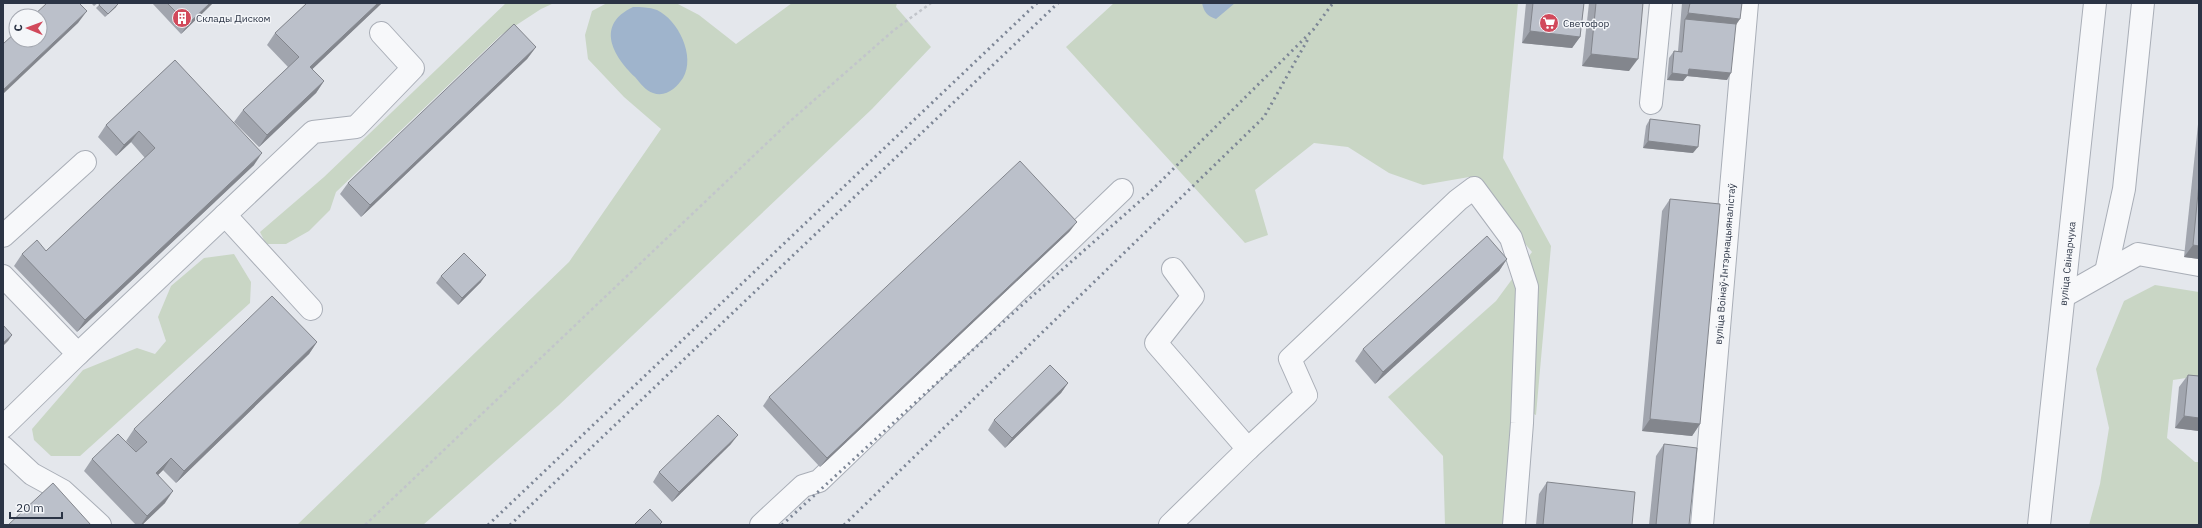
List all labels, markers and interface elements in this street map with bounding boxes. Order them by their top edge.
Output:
building icon: Склады Диском [171,7,193,29]
north arrow [8,8,48,48]
place label: Склады Диском [196,12,271,25]
supermarket icon: Светофор [1538,12,1560,34]
place label: Светофор [1563,17,1609,30]
text: С [11,24,25,32]
street label: вуліца Воінаў-Інтэрнацыяналістаў [1711,183,1738,345]
street label: вуліца Свінарчука [2056,220,2078,306]
scale bar [10,494,62,520]
text: 20 m [16,500,44,515]

